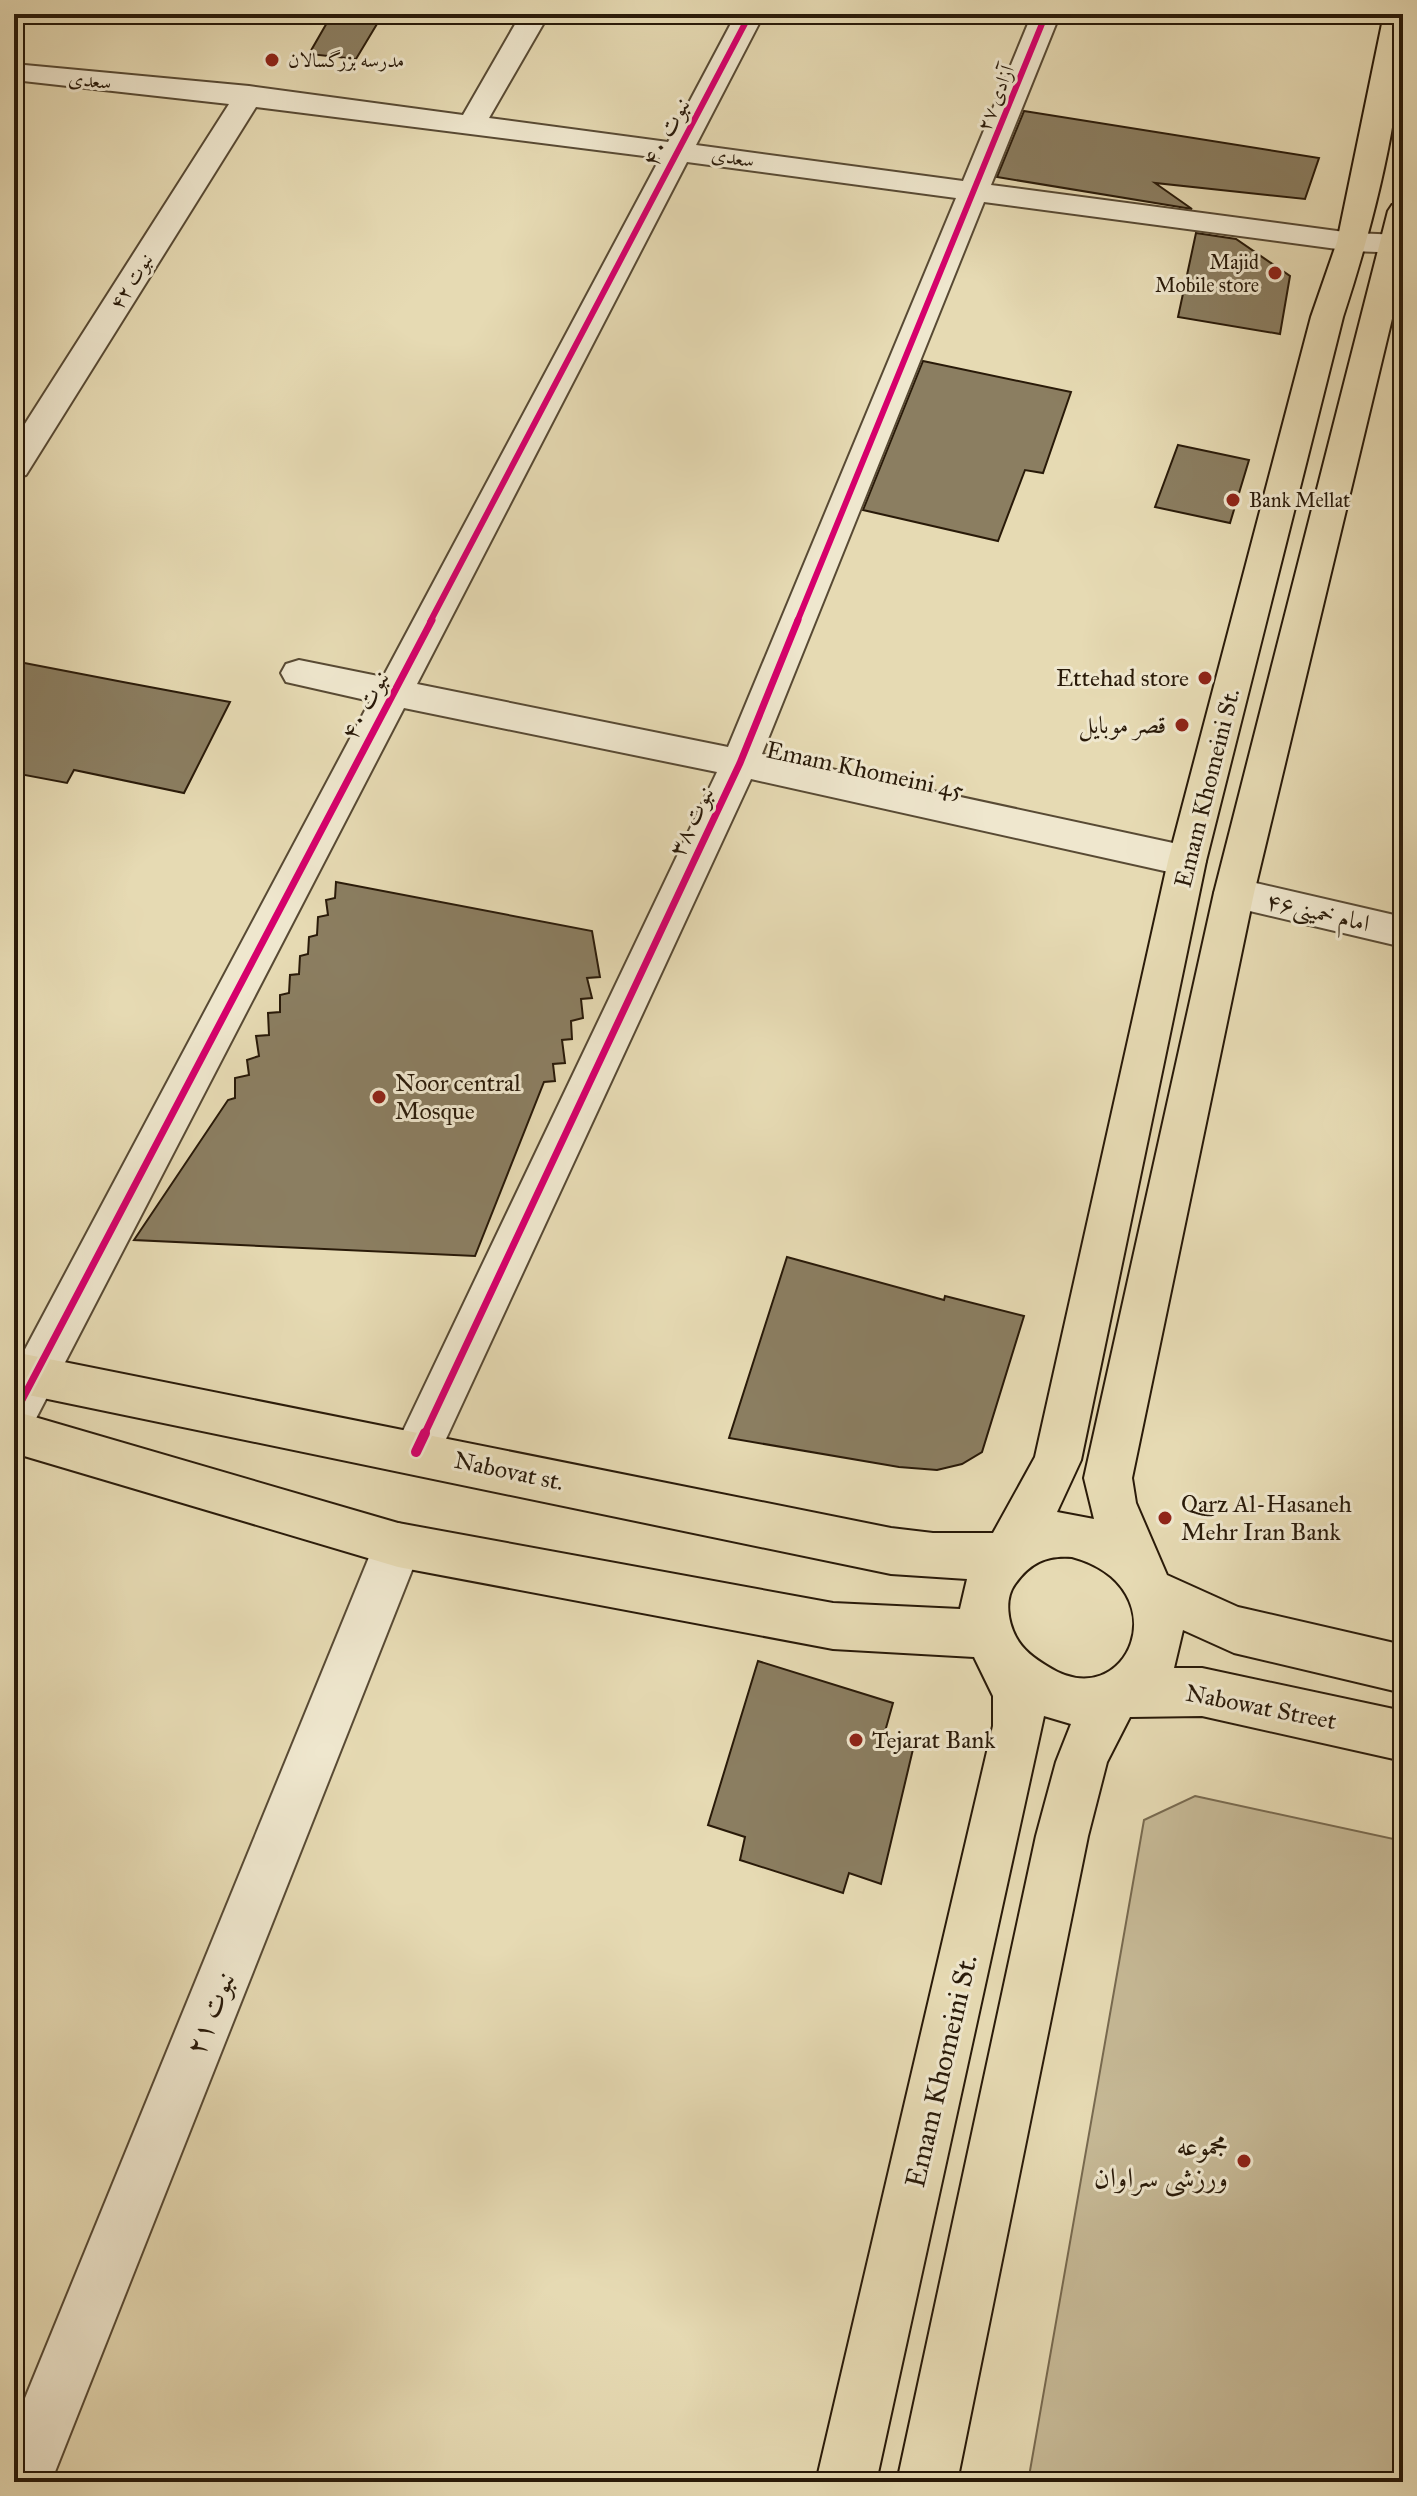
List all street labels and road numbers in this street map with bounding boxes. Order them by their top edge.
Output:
street label: آزادی ۲۷ [971,59,1020,134]
street label: سعدی [67,66,113,94]
street label: نبوت ۴۰ [635,92,697,172]
street label: سعدی [710,142,756,172]
street label: نبوت ۴۲ [104,248,158,314]
street label: نبوت ۴۰ [334,665,396,745]
street label: Emam Khomeini St. [1168,685,1246,891]
street label: Emam Khomeini 45 [763,734,967,806]
street label: نبوت ۳۸ [662,781,720,861]
street label: امام خمینی۴۶ [1262,886,1373,944]
street label: Nabovat st. [452,1445,566,1497]
street label: Nabowat Street [1183,1678,1339,1736]
street label: Emam Khomeini St. [897,1951,985,2191]
street label: نبوت ۲۱ [178,1966,242,2060]

